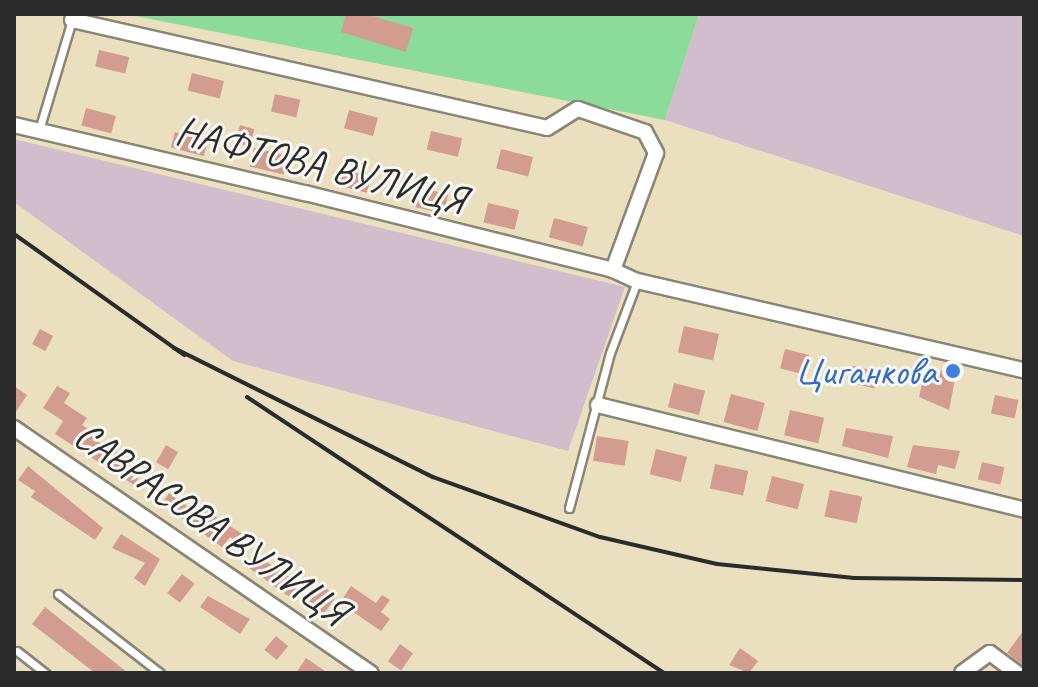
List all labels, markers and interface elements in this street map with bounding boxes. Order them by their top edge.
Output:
street label: НАФТОВА ВУЛИЦЯ [171,106,471,224]
place label: Циганкова [795,347,937,395]
marker: Циганкова [944,362,962,380]
street label: САВРАСОВА ВУЛИЦЯ [66,412,356,634]

